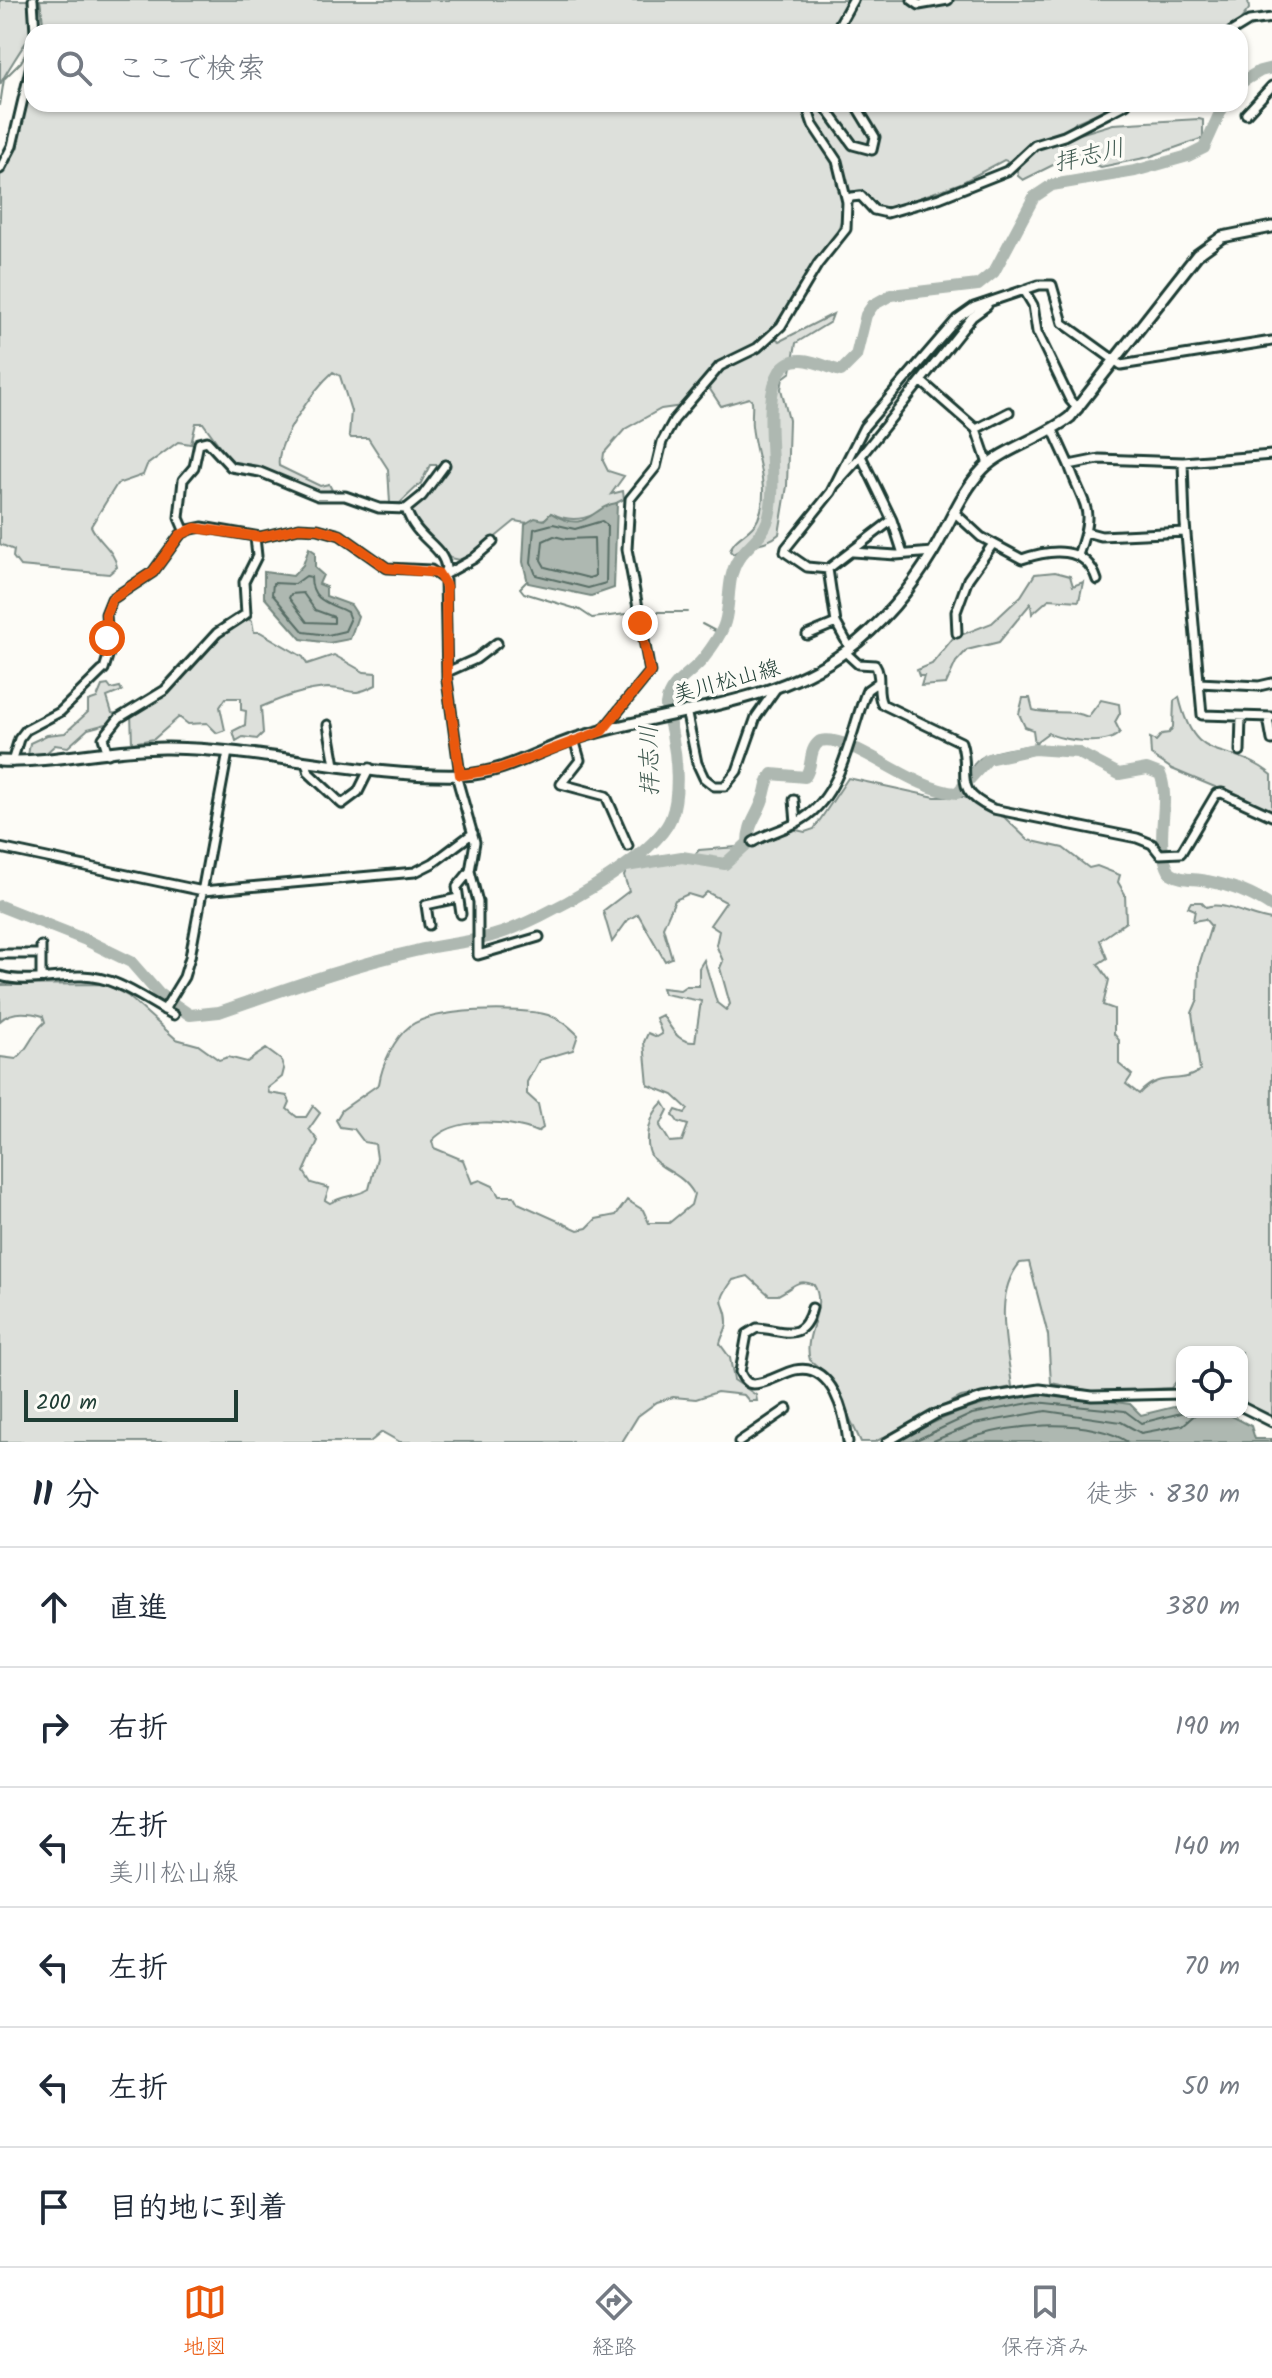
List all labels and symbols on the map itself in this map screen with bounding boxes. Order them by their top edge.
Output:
water label: 拝志川 [1050,129,1129,184]
route end [622,605,658,641]
route start [89,620,125,656]
street label: 美川松山線 [669,651,784,714]
water label: 拝志川 [630,725,671,797]
scale bar [24,1386,238,1422]

